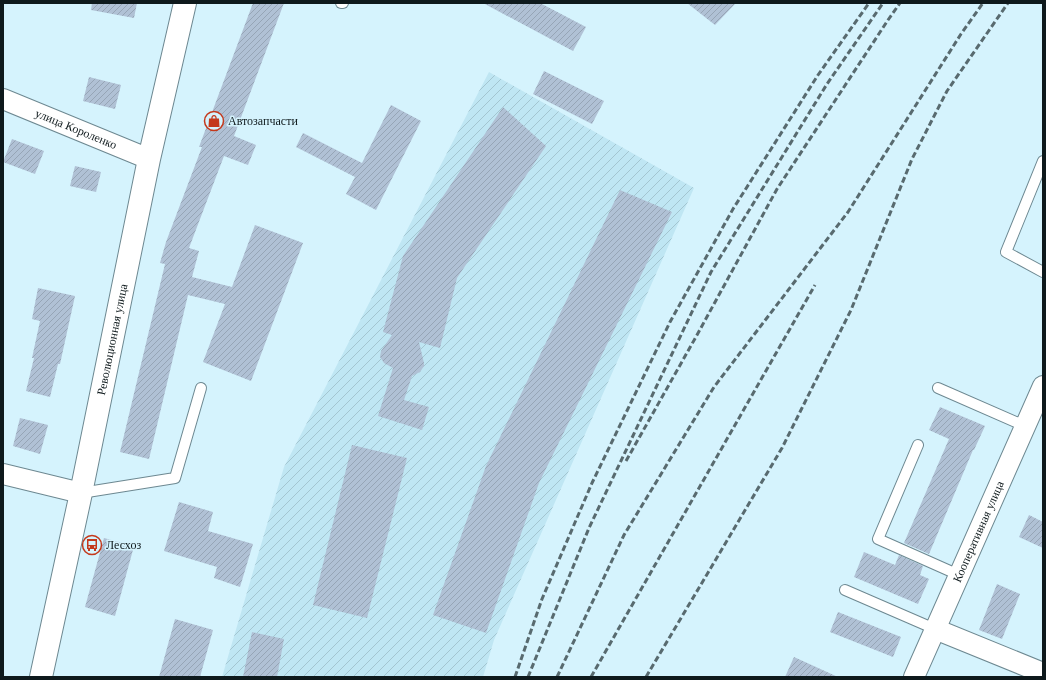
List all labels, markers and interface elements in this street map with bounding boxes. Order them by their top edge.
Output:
street label: улица Короленко [33,106,119,152]
shop icon: Автозапчасти [203,110,225,132]
place label: Автозапчасти [228,114,298,128]
street label: Революционная улица [94,282,131,396]
street label: Кооперативная улица [950,478,1007,585]
bus stop icon: Лесхоз [81,534,103,556]
place label: Лесхоз [106,538,141,552]

